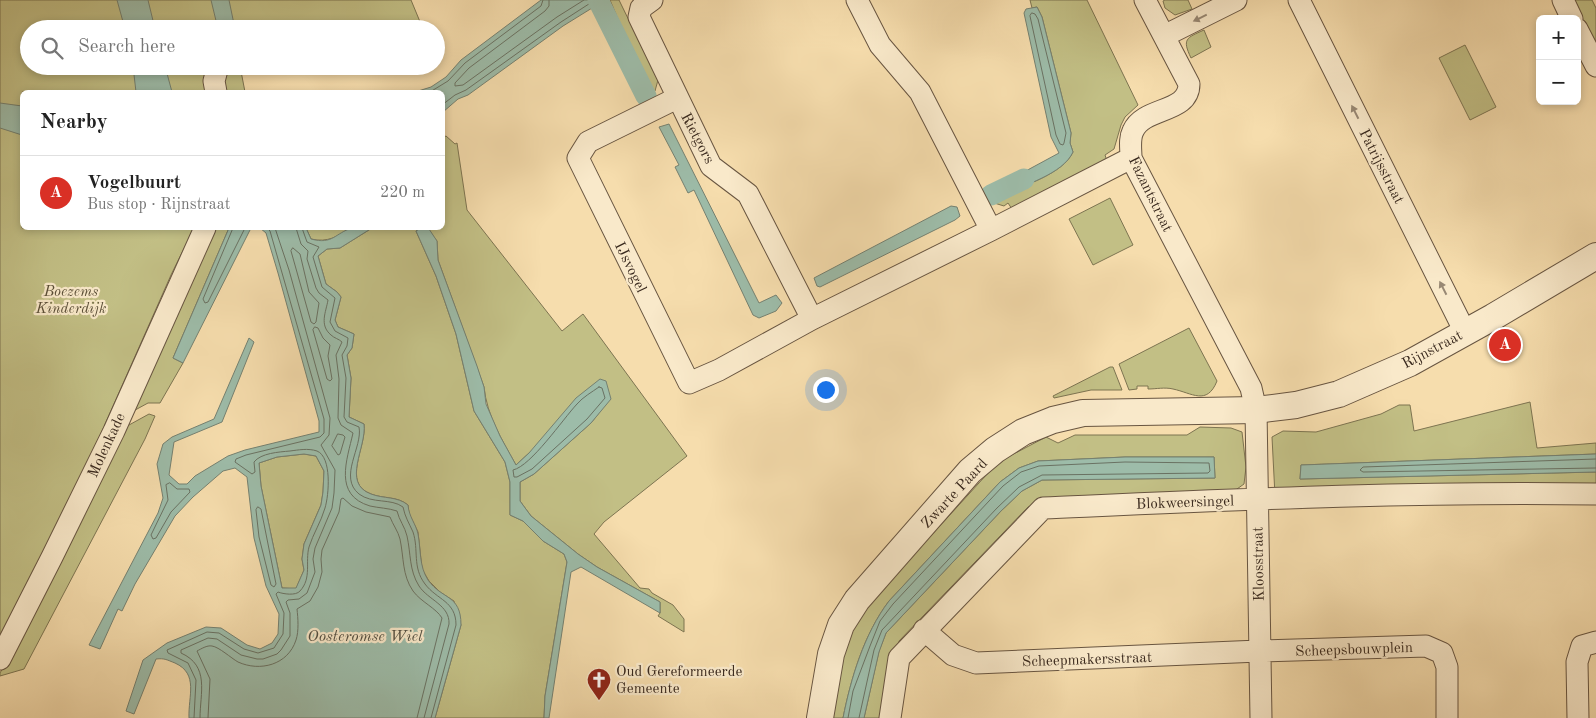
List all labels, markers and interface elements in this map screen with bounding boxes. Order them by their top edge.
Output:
one-way arrow [1193,14,1208,23]
map controls [1536,15,1581,105]
button: + [1536,15,1581,60]
search box [20,20,445,75]
icon: search [38,34,66,62]
text: Search here [78,38,175,57]
button: − [1536,60,1581,105]
one-way arrow [1351,104,1359,119]
street label: Rietgors [677,111,716,167]
text: Nearby [40,112,108,133]
street label: Patrijsstraat [1355,127,1406,206]
street label: Fazantstraat [1125,155,1174,235]
text: Vogelbuurt [87,174,181,193]
text: A [50,185,62,201]
text: 220 m [380,185,425,201]
text: Bus stop · Rijnstraat [87,197,230,213]
street label: IJsvogel [611,240,648,295]
one-way arrow [1439,281,1447,295]
park label: Boezems Kinderdijk [35,285,106,317]
pin: A [1489,326,1521,364]
street label: Rijnstraat [1400,328,1465,372]
your location [813,377,839,403]
street label: Molenkade [86,411,129,480]
street label: Zwarte Paard [919,456,991,532]
street label: Blokweersingel [1136,494,1234,513]
street label: Kloosstraat [1251,526,1268,601]
water label: Oosteromse Wiel [307,629,423,645]
street label: Scheepsbouwplein [1295,641,1413,660]
street label: Scheepmakersstraat [1022,651,1152,670]
place label: Oud Gereformeerde Gemeente [616,665,743,697]
church icon: Oud Gereformeerde Gemeente [586,667,612,701]

